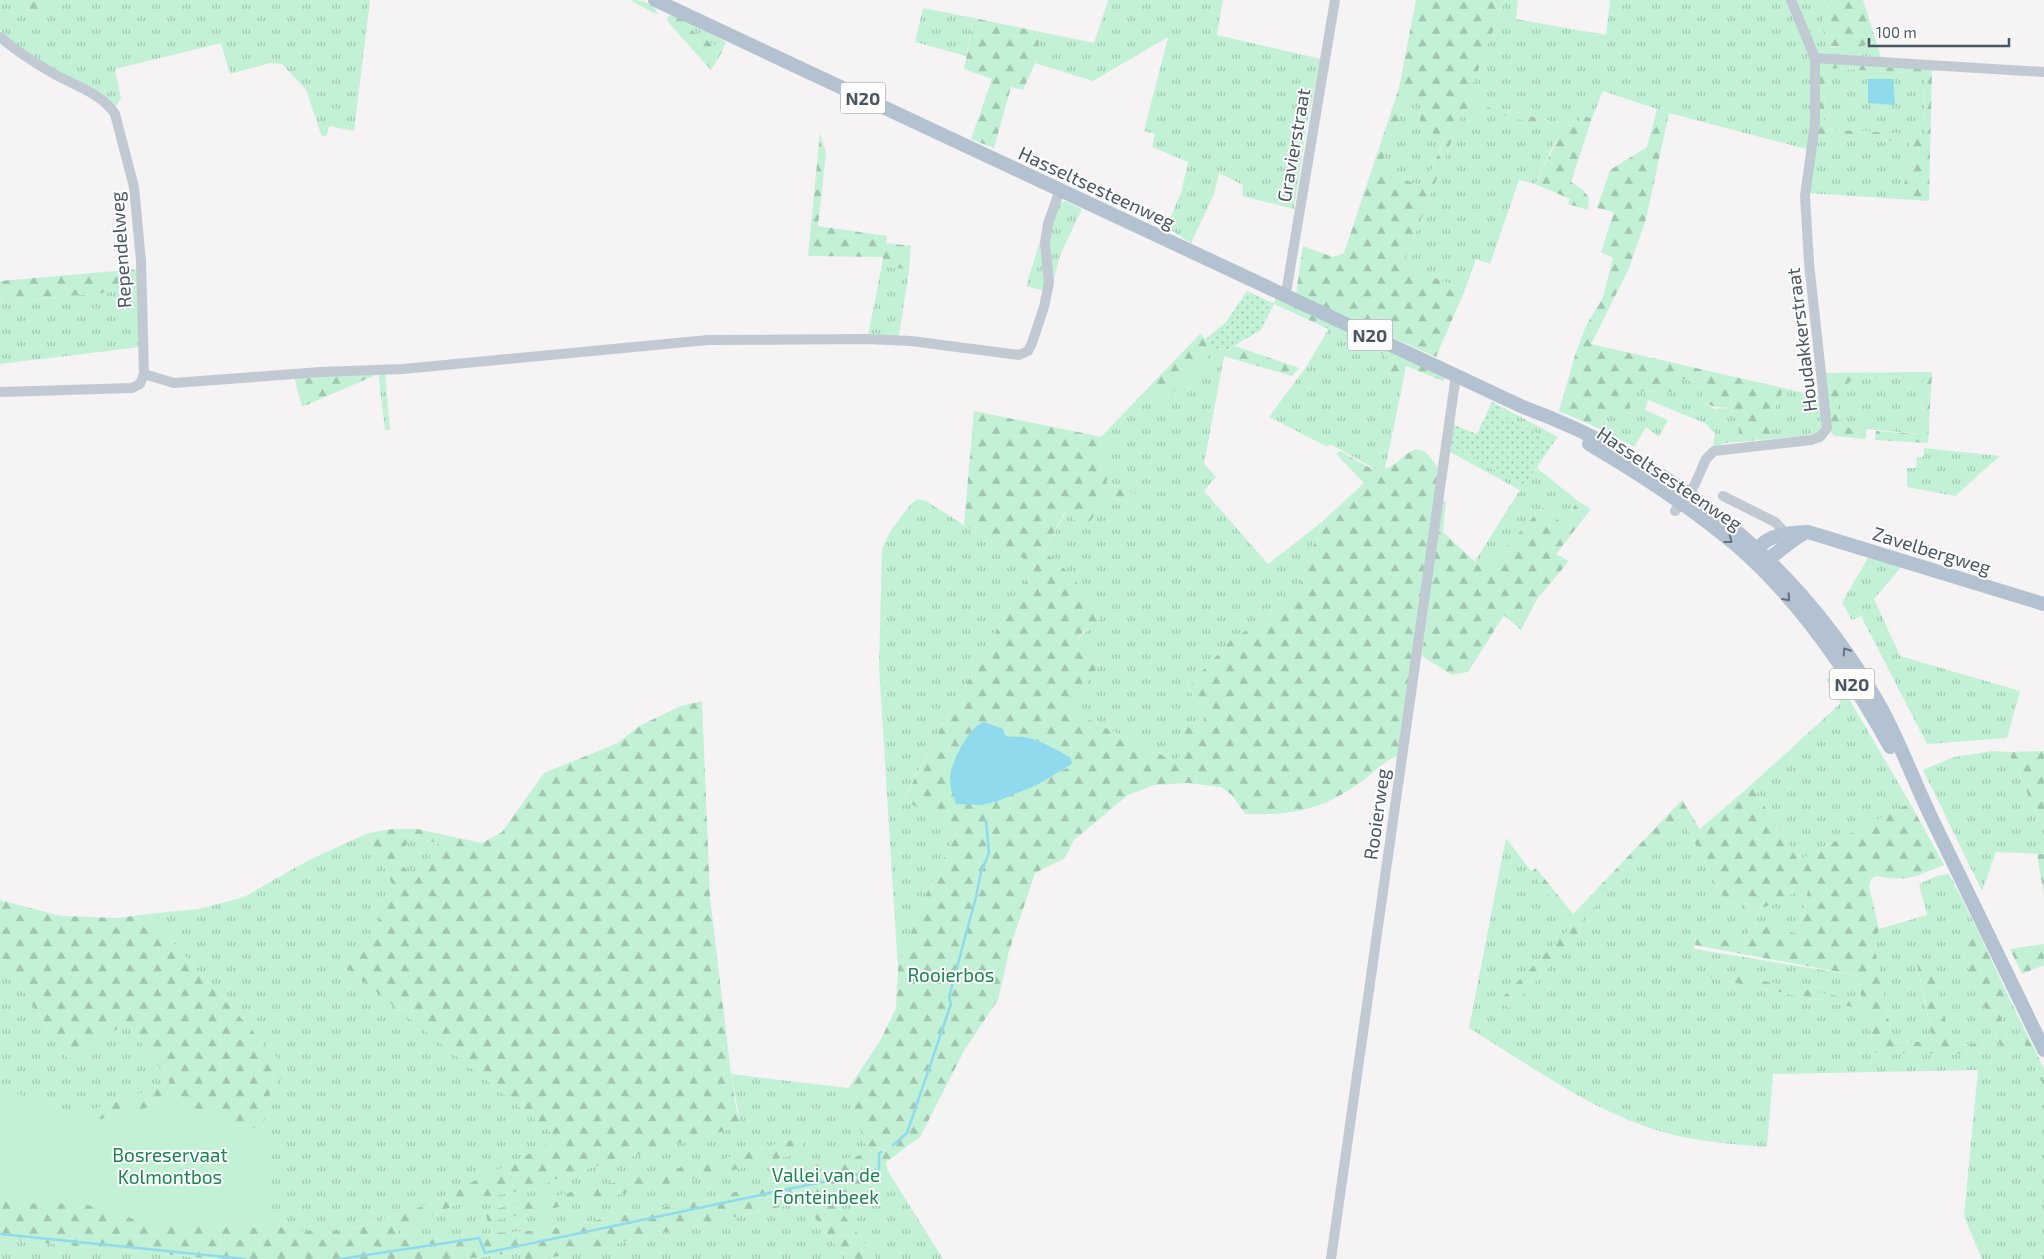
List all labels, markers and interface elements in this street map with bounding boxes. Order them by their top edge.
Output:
scale bar [1869,15,2009,47]
text: 100 m [1876,23,1917,41]
road number: N20 [840,82,886,114]
street label: Gravierstraat [1272,86,1314,204]
street label: Hasseltsesteenweg [1015,141,1179,234]
street label: Rependelweg [104,190,136,309]
street label: Houdakkerstraat [1781,267,1821,413]
road number: N20 [1348,320,1392,350]
street label: Hasseltsesteenweg [1593,421,1747,535]
street label: Zavelbergweg [1870,521,1994,579]
one-way arrow [1723,534,1732,542]
one-way arrow [1782,592,1791,601]
one-way arrow [1843,648,1852,657]
road number: N20 [1830,669,1874,700]
street label: Rooierweg [1358,766,1394,861]
park label: Rooierbos [907,963,995,986]
park label: Bosreservaat Kolmontbos [112,1143,228,1188]
park label: Vallei van de Fonteinbeek [772,1163,880,1208]

